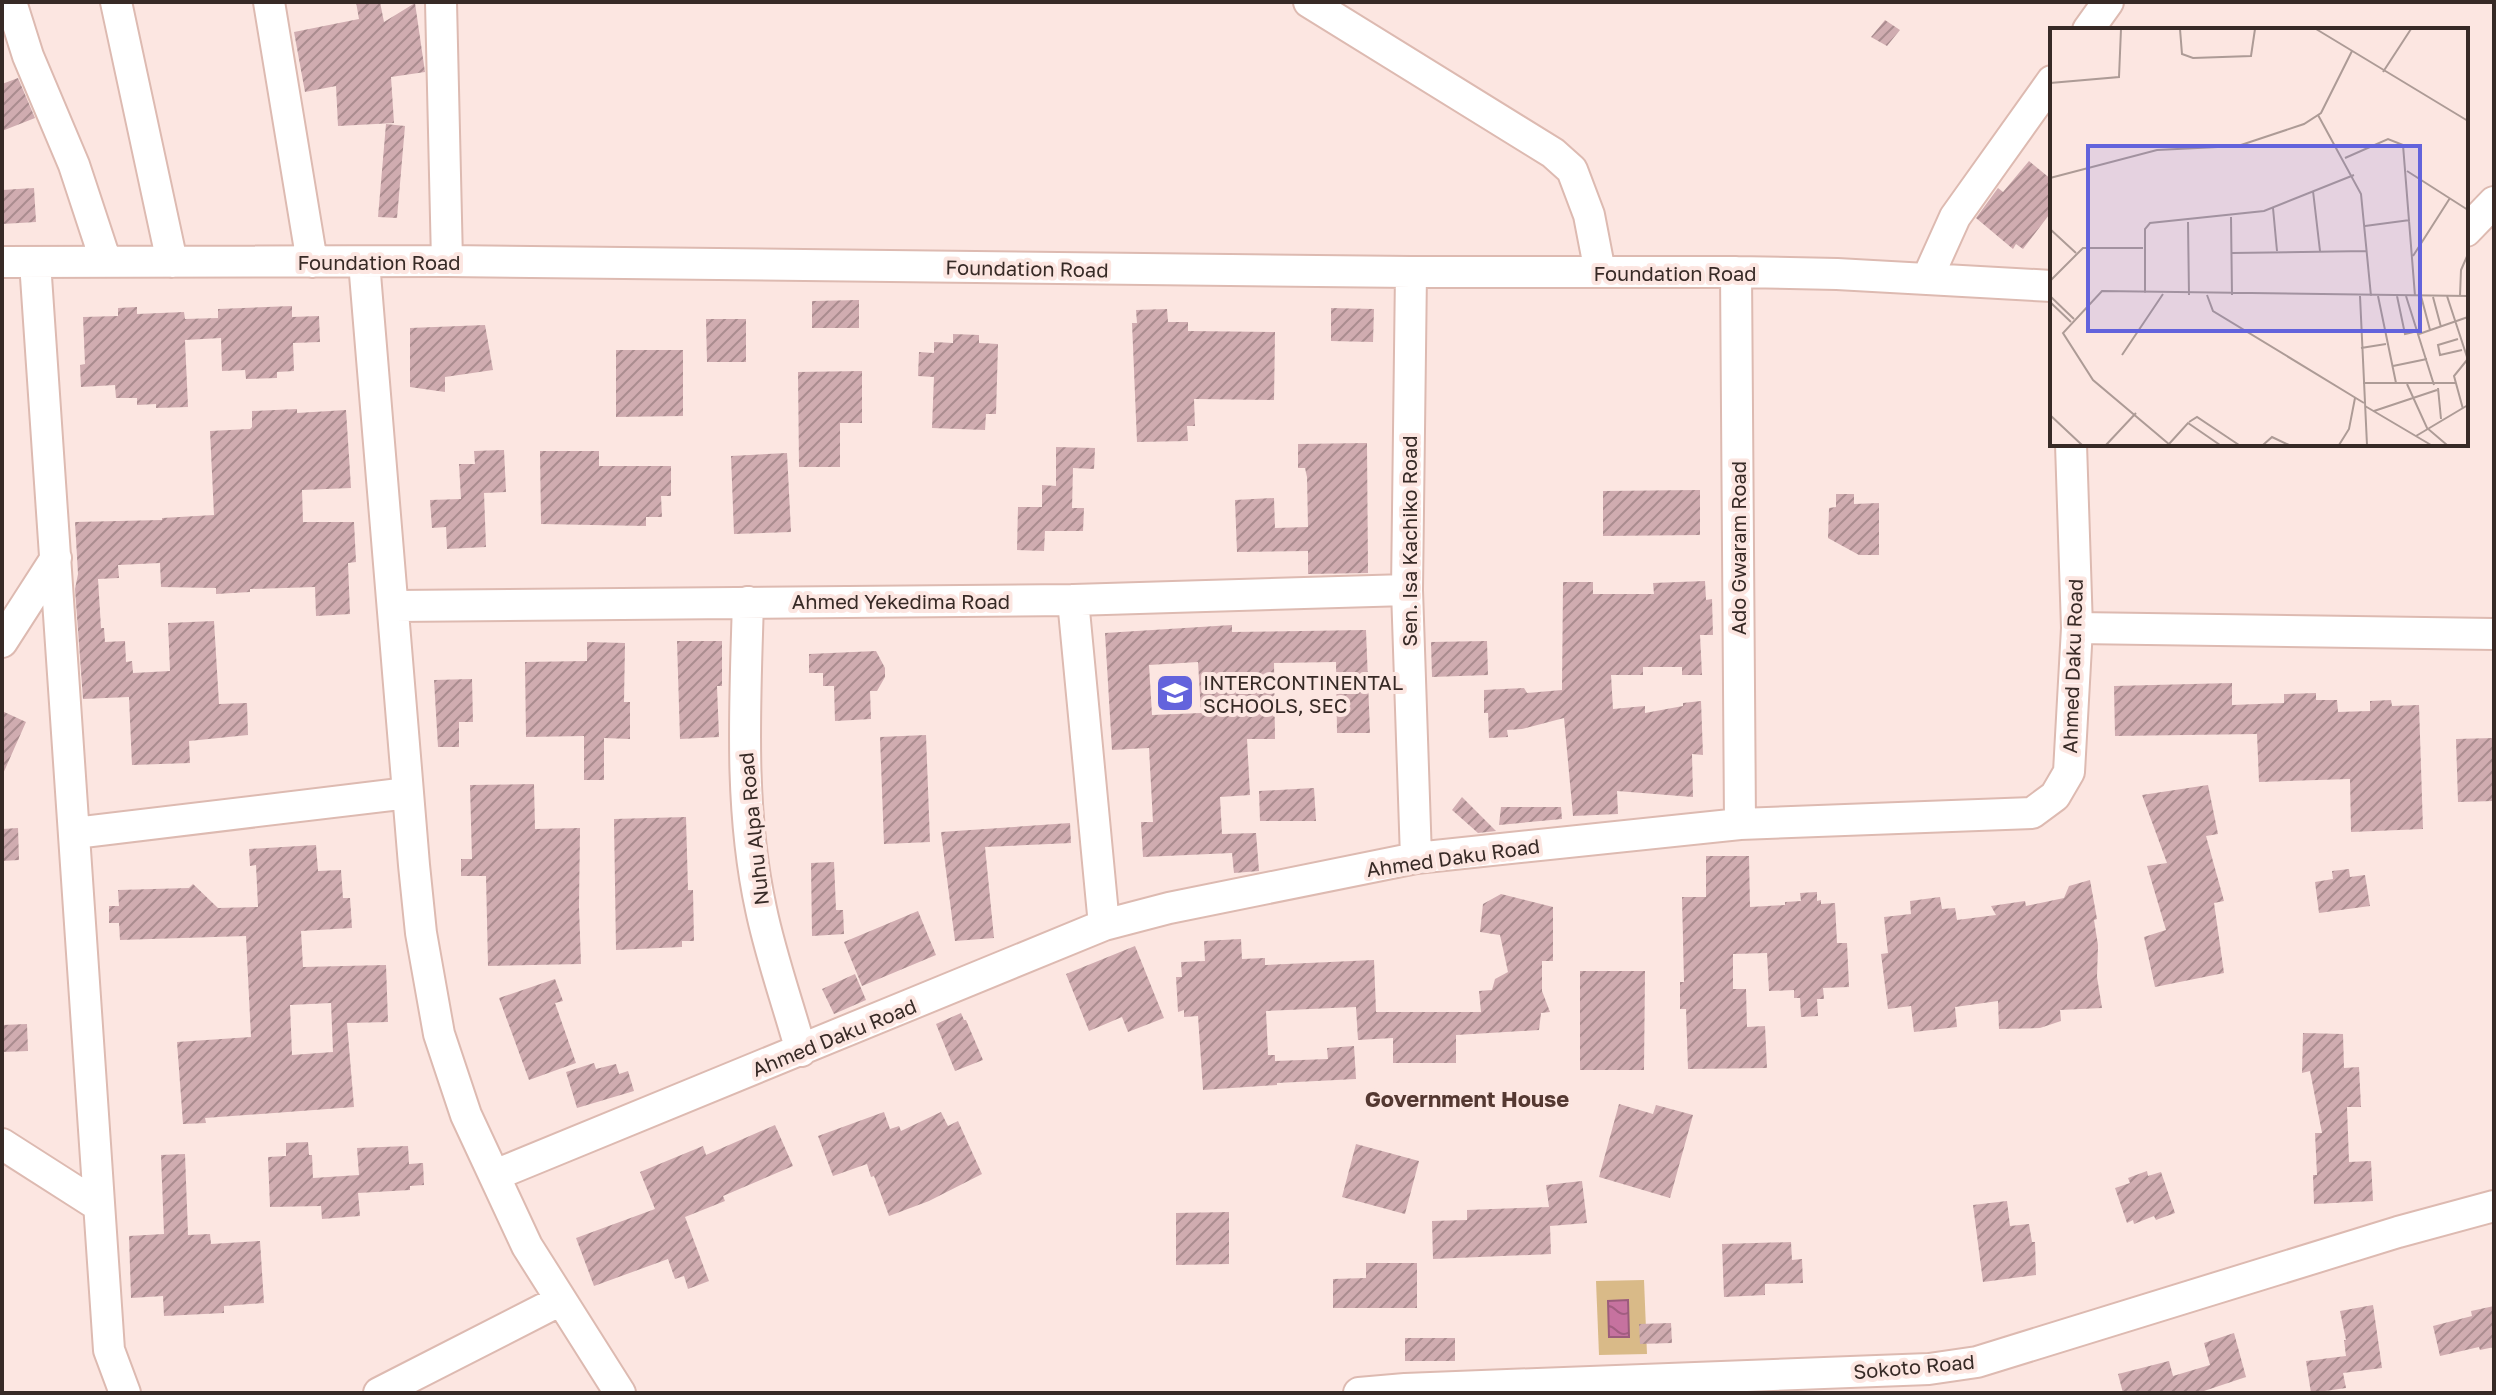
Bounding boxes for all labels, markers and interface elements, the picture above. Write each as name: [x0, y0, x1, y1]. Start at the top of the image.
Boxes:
inset map: [2050, 28, 2468, 446]
street label: Foundation Road: [297, 250, 461, 274]
street label: Foundation Road: [945, 255, 1109, 281]
street label: Foundation Road: [1593, 261, 1757, 285]
street label: Sen. Isa Kachiko Road: [1397, 435, 1421, 647]
street label: Ado Gwaram Road: [1726, 461, 1750, 635]
street label: Ahmed Daku Road: [2057, 578, 2087, 754]
street label: Ahmed Yekedima Road: [792, 589, 1010, 613]
place label: INTERCONTINENTAL SCHOOLS, SEC: [1203, 670, 1403, 717]
school or university icon: INTERCONTINENTAL SCHOOLS, SEC: [1154, 672, 1196, 714]
street label: Nuhu Alpa Road: [733, 751, 773, 907]
street label: Ahmed Daku Road: [1365, 833, 1541, 881]
street label: Ahmed Daku Road: [748, 993, 920, 1081]
district label: Government House: [1365, 1085, 1569, 1112]
street label: Sokoto Road: [1852, 1349, 1976, 1383]

